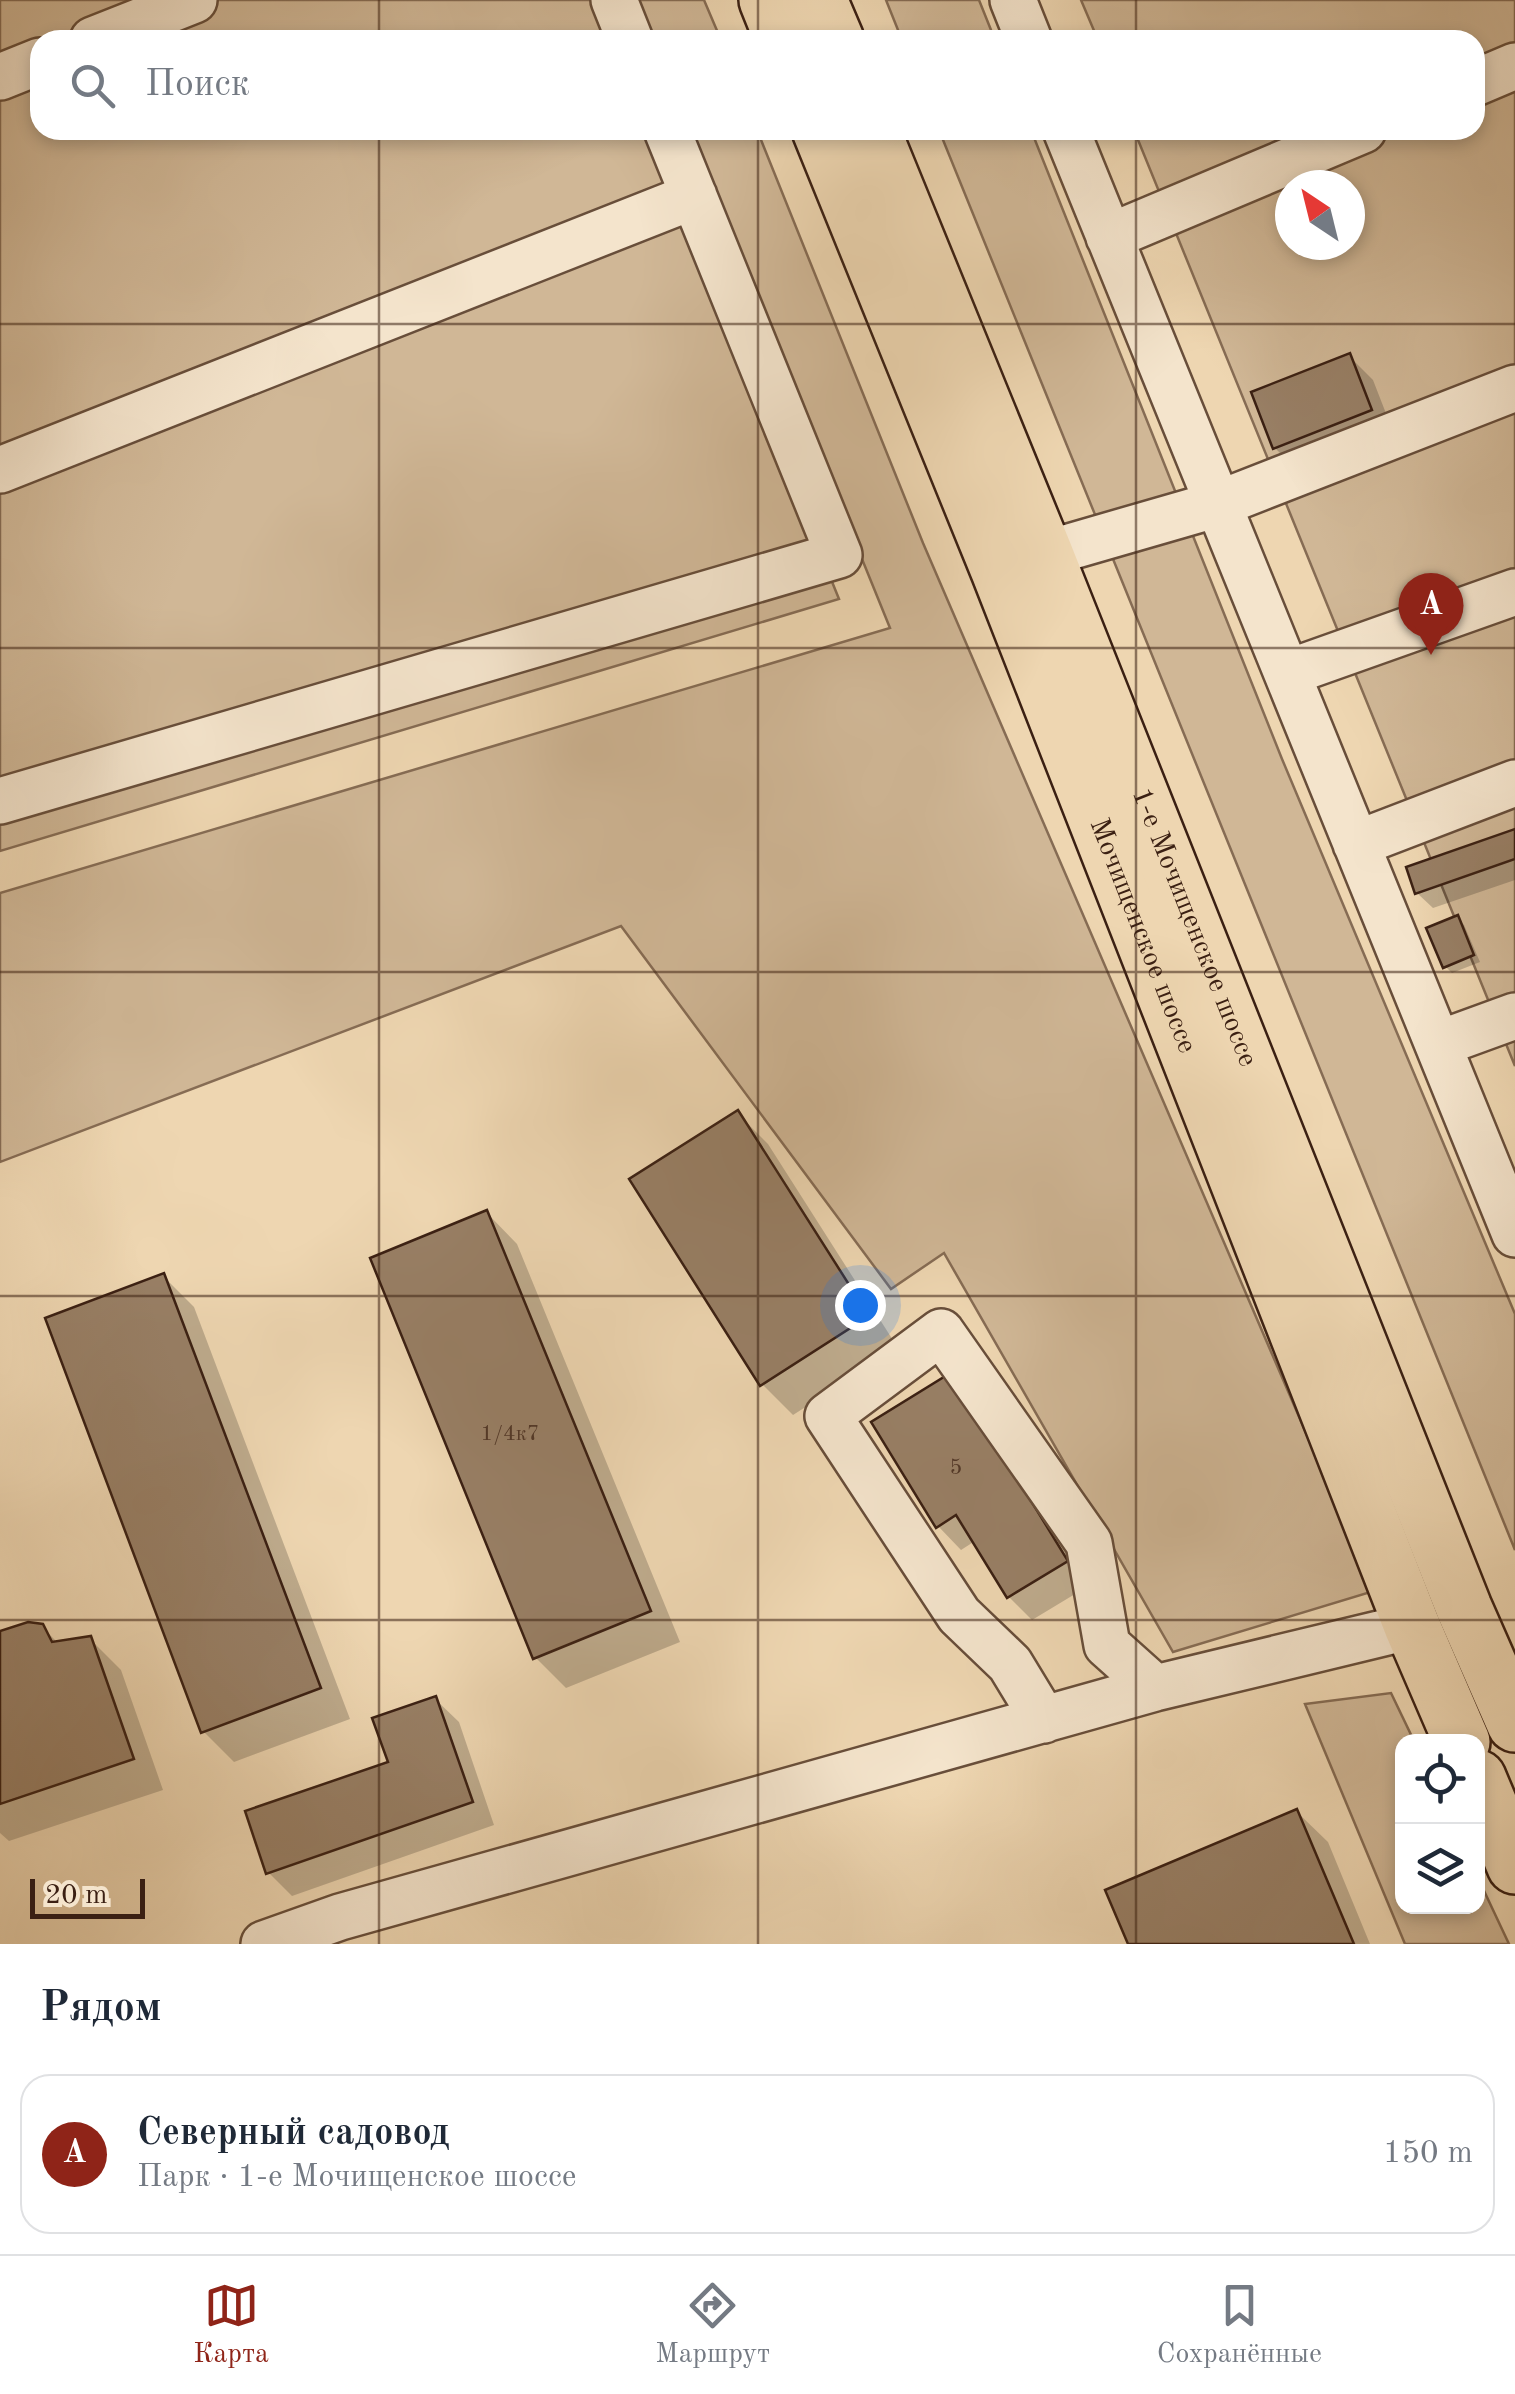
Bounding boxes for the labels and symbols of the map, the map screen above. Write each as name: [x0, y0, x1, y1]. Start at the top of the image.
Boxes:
north arrow: [1275, 170, 1365, 260]
pin: A: [1398, 572, 1464, 655]
street label: 1-е Мочищенское шоссе: [1122, 783, 1264, 1071]
street label: Мочищенское шоссе: [1082, 813, 1202, 1057]
your location: [835, 1280, 886, 1331]
house number: 1/4к7: [480, 1423, 540, 1445]
house number: 5: [950, 1457, 962, 1479]
scale bar: [30, 1874, 145, 1918]

